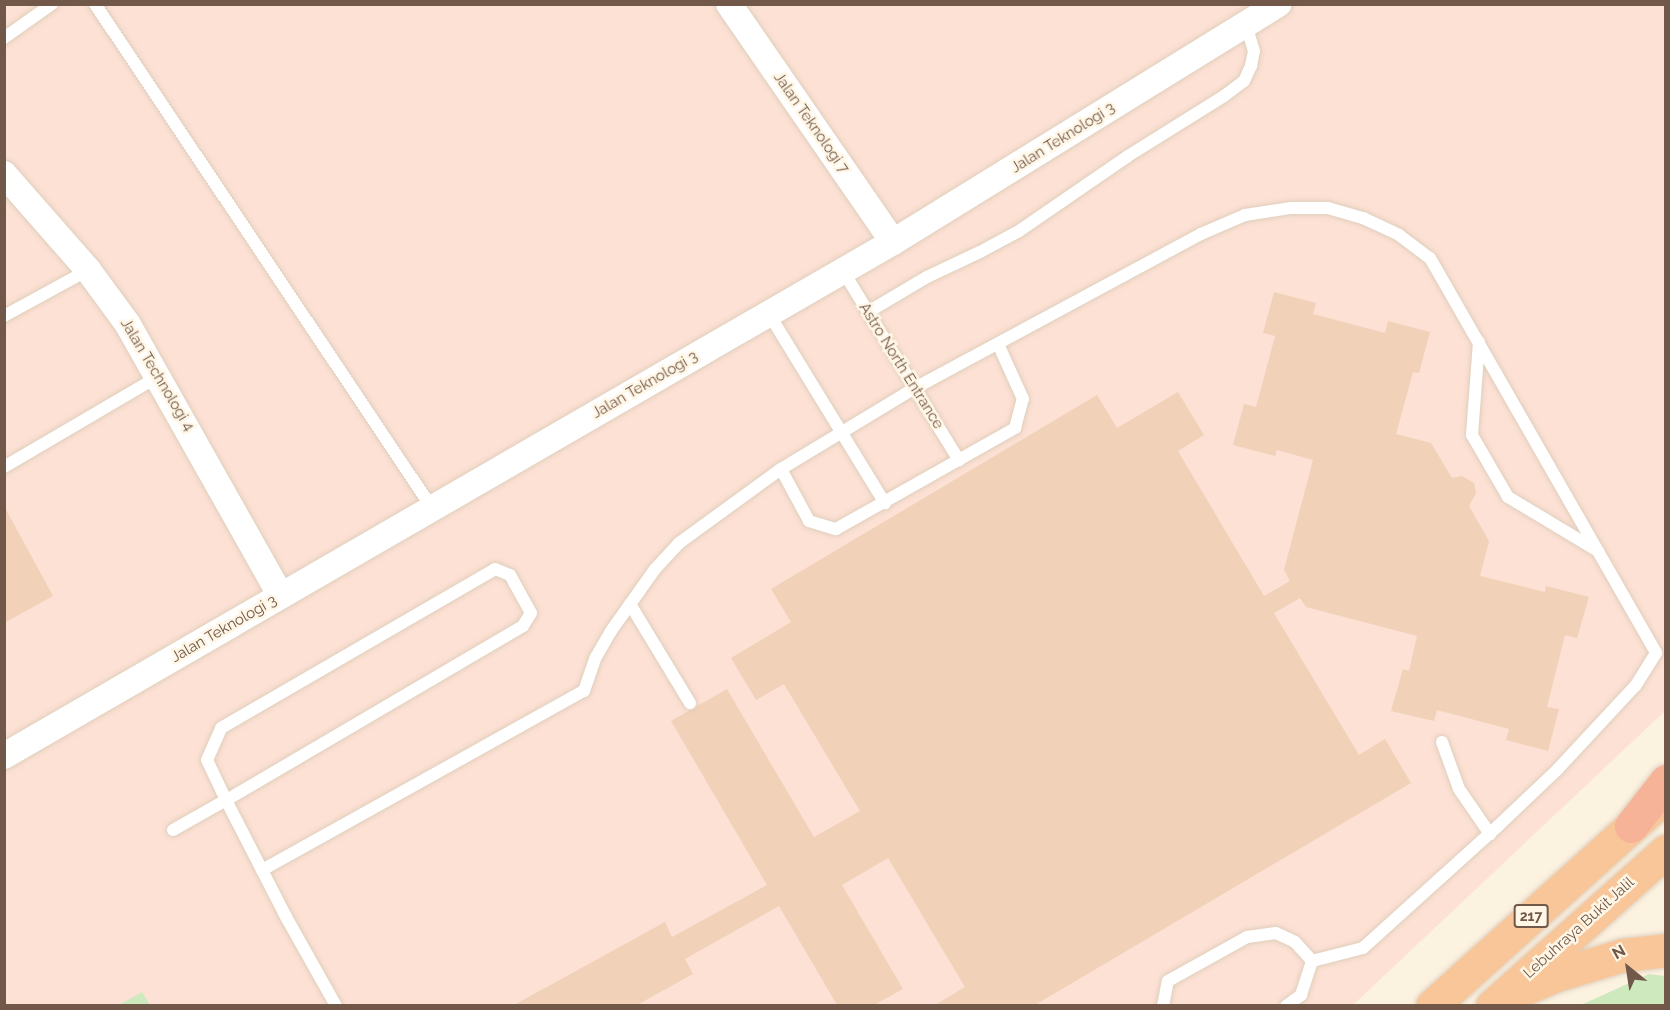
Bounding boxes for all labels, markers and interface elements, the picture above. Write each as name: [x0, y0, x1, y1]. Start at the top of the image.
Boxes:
street label: Jalan Teknologi 7: [769, 69, 853, 177]
street label: Jalan Teknologi 3: [1008, 99, 1118, 177]
street label: Astro North Entrance: [855, 300, 947, 432]
street label: Jalan Technologi 4: [116, 315, 198, 435]
street label: Jalan Teknologi 3: [589, 347, 701, 423]
street label: Jalan Teknologi 3: [168, 591, 280, 667]
street label: Lebuhraya Bukit Jalil: [1520, 873, 1638, 983]
road number: 217: [1513, 905, 1549, 927]
north arrow: [1598, 938, 1658, 998]
text: N: [1609, 941, 1629, 963]

